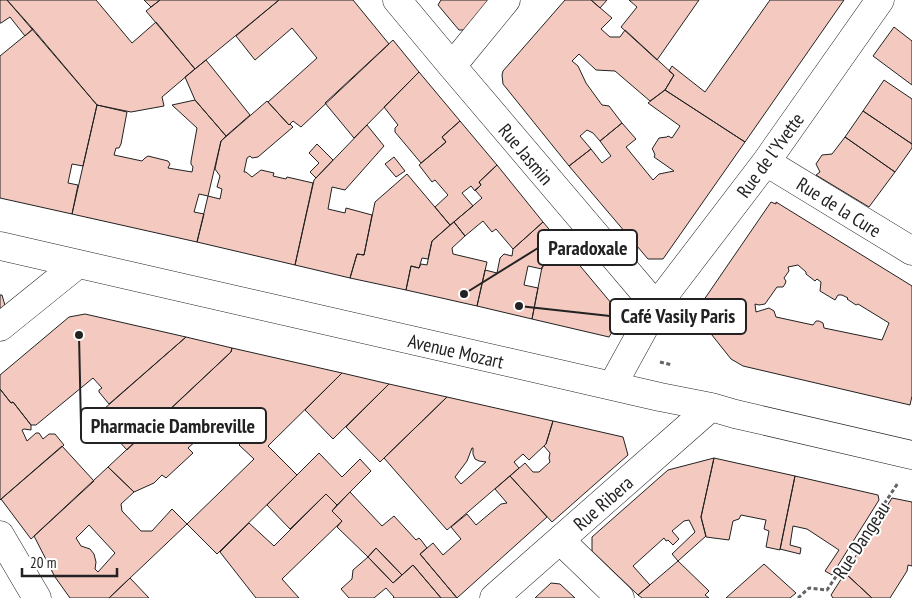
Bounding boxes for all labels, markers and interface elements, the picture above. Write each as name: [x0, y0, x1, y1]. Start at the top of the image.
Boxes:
street label: Rue de l'Yvette: [731, 108, 809, 202]
street label: Rue Jasmin: [493, 118, 559, 190]
street label: Rue de la Cure: [792, 172, 886, 242]
callout: Paradoxale: [538, 230, 637, 265]
text: Paradoxale: [548, 235, 628, 261]
callout: Café Vasily Paris: [610, 299, 746, 334]
text: Café Vasily Paris: [621, 303, 735, 329]
street label: Avenue Mozart: [406, 328, 507, 374]
callout: Pharmacie Dambreville: [81, 408, 266, 443]
text: Pharmacie Dambreville: [91, 413, 255, 439]
street label: Rue Ribera: [568, 471, 638, 535]
street label: Rue Dangeau: [827, 497, 895, 583]
scale bar: [22, 546, 118, 578]
text: 20 m: [30, 553, 56, 572]

